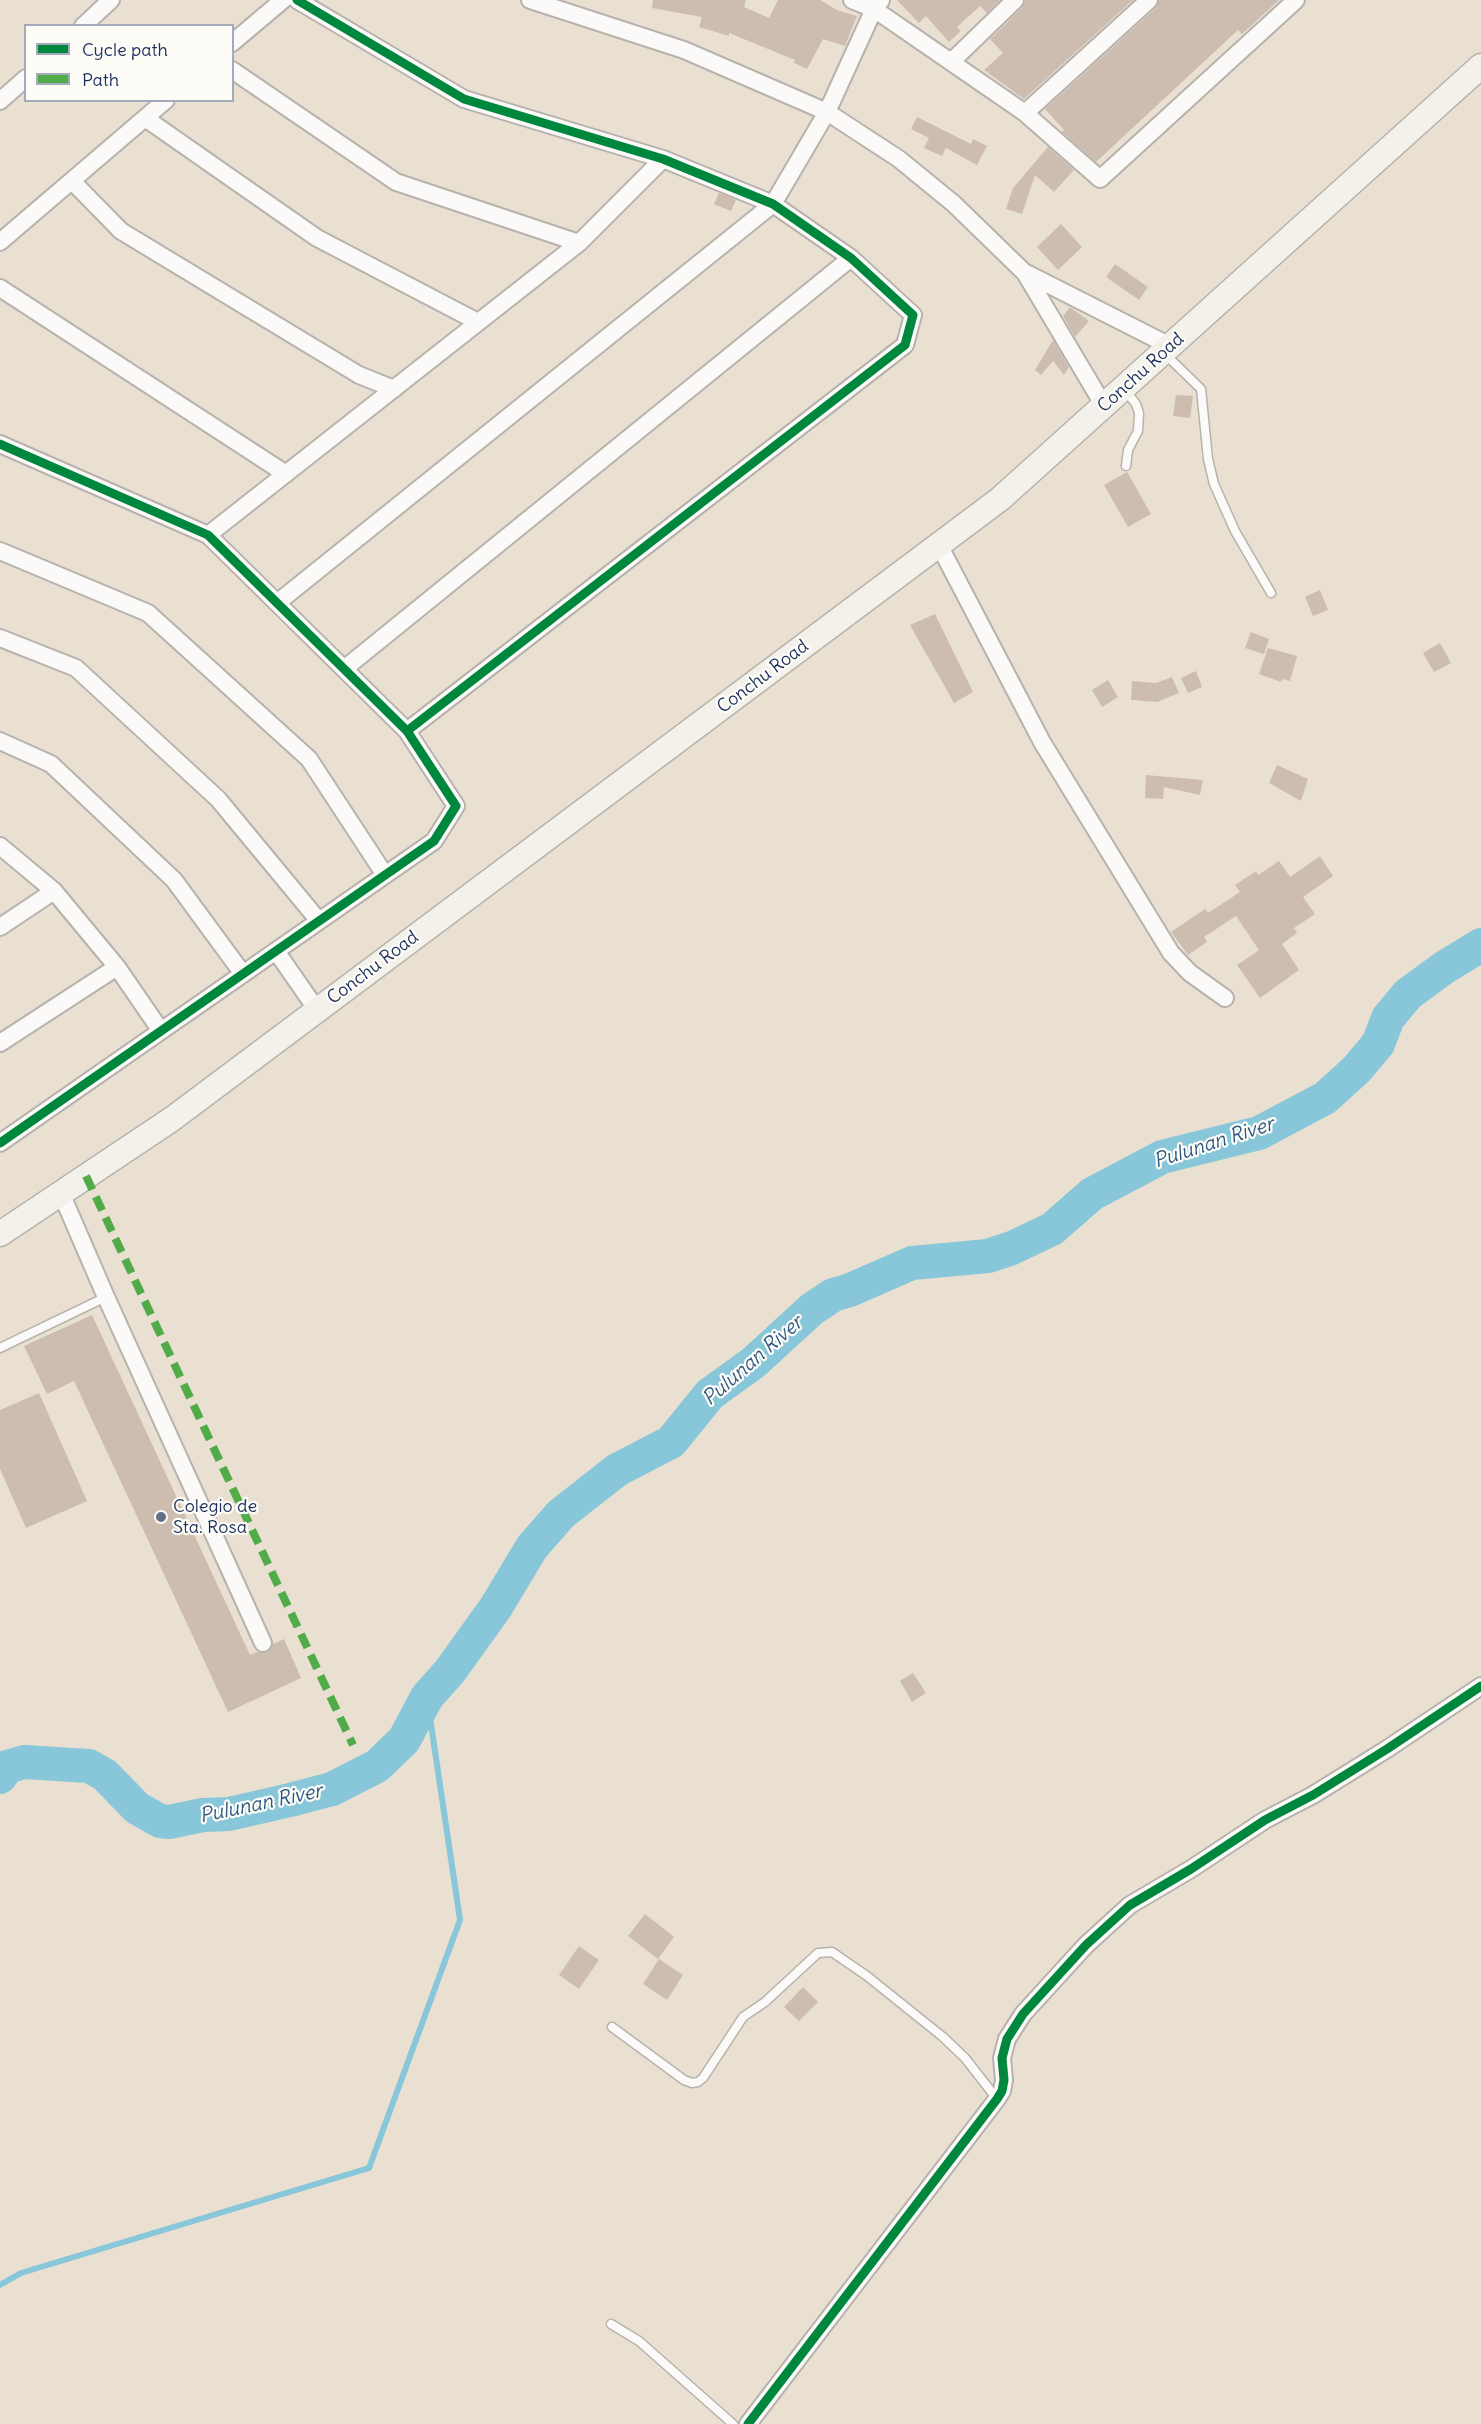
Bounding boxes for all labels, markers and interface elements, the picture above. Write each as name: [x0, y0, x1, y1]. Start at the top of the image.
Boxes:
legend: [24, 24, 234, 102]
text: Cycle path: [82, 38, 168, 61]
text: Path: [82, 68, 119, 91]
street label: Conchu Road: [1093, 329, 1189, 417]
street label: Conchu Road: [713, 636, 813, 718]
street label: Conchu Road: [323, 927, 423, 1009]
water label: Pulunan River: [1151, 1112, 1277, 1174]
water label: Pulunan River: [698, 1311, 808, 1411]
place label: Colegio de Sta. Rosa: [173, 1496, 257, 1538]
marker: Colegio de Sta. Rosa: [154, 1510, 168, 1524]
water label: Pulunan River: [197, 1779, 325, 1829]

